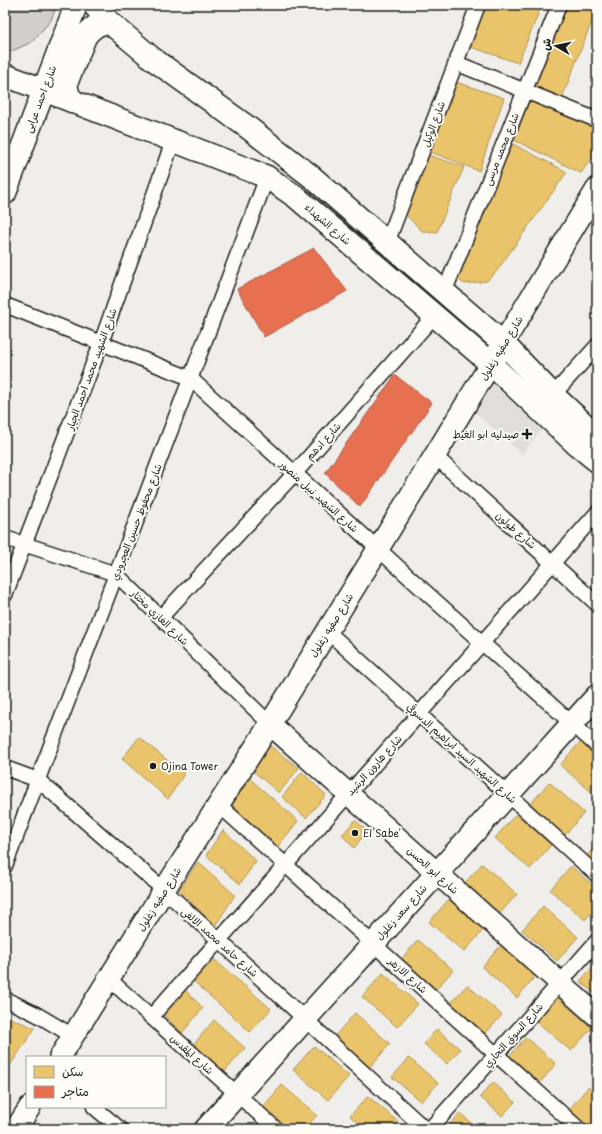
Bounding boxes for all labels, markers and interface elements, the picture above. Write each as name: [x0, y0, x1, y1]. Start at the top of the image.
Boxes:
north arrow: [536, 26, 576, 66]
text: ش: [536, 37, 555, 52]
street label: شارع احمد عرابى: [20, 63, 60, 135]
street label: شارع الوكيل: [417, 99, 449, 149]
street label: شارع محمد مرسى: [479, 110, 523, 188]
street label: شارع الشهداء: [301, 199, 355, 249]
street label: شارع الشهيد محمد احمد الجيار: [61, 306, 121, 433]
street label: شارع صفيه زغلول: [475, 312, 527, 383]
street label: شارع ادهم: [302, 418, 345, 464]
place label: صيدليه ابو الغيط: [453, 426, 519, 441]
marker: صيدليه ابو الغيط: [522, 429, 532, 439]
street label: شارع الشهيد نبيل منصور: [275, 456, 362, 536]
street label: شارع محفوظ حسين العجرودي: [106, 461, 167, 583]
street label: شارع طولون: [492, 507, 540, 553]
street label: شارع الغازي مختار: [126, 585, 193, 650]
street label: شارع صفيه زغلول: [305, 590, 357, 660]
street label: شارع الشهيد السيد ابراهيم الدسوقي: [403, 699, 521, 807]
street label: شارع هارون الرشيد: [342, 731, 406, 799]
place label: Ojina Tower: [161, 758, 218, 773]
marker: Ojina Tower: [148, 761, 158, 771]
place label: El Sabe': [363, 825, 401, 840]
marker: El Sabe': [350, 828, 360, 838]
street label: شارع ابو الحسن: [404, 842, 463, 898]
street label: شارع صفيه زغلول: [133, 864, 185, 934]
street label: شارع سعد زغلول: [372, 880, 431, 943]
street label: شارع حامد محمد الالفى: [178, 903, 262, 981]
street label: شارع الازهر: [384, 952, 431, 997]
street label: شارع السوق التجاري: [479, 999, 547, 1072]
street label: شارع المقدس: [167, 1030, 217, 1078]
legend: [26, 1056, 166, 1108]
text: سكن: [62, 1062, 84, 1080]
text: متاجر: [61, 1082, 89, 1100]

